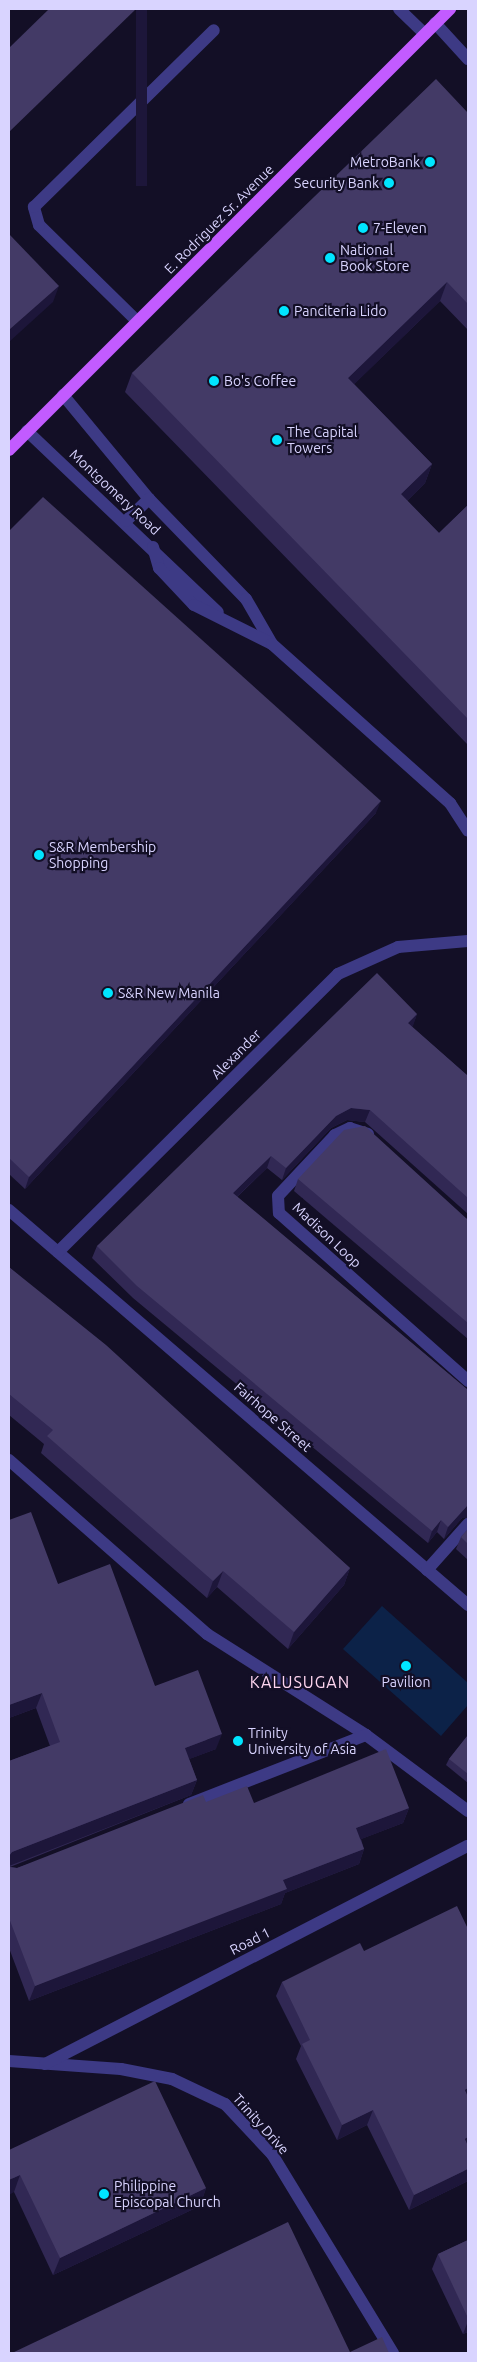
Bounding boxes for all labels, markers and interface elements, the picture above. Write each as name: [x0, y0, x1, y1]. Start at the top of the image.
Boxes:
place label: MetroBank: [350, 154, 420, 170]
marker: MetroBank: [424, 156, 436, 168]
street label: E. Rodriguez Sr. Avenue: [161, 161, 277, 277]
place label: Security Bank: [294, 175, 379, 191]
marker: Security Bank: [383, 177, 395, 189]
place label: 7-Eleven: [373, 220, 427, 236]
marker: 7-Eleven: [357, 222, 369, 234]
place label: National Book Store: [340, 242, 410, 274]
marker: National Book Store: [324, 252, 336, 264]
place label: Panciteria Lido: [294, 303, 387, 319]
marker: Panciteria Lido: [278, 305, 290, 317]
place label: Bo's Coffee: [224, 373, 296, 389]
marker: Bo's Coffee: [208, 375, 220, 387]
place label: The Capital Towers: [287, 424, 357, 457]
marker: The Capital Towers: [271, 434, 283, 446]
street label: Montgomery Road: [66, 446, 164, 538]
place label: S&R Membership Shopping: [49, 839, 156, 872]
marker: S&R Membership Shopping: [33, 849, 45, 861]
place label: S&R New Manila: [118, 985, 220, 1001]
marker: S&R New Manila: [102, 987, 114, 999]
street label: Alexander: [207, 1025, 265, 1083]
street label: Madison Loop: [289, 1199, 365, 1271]
street label: Fairhope Street: [231, 1379, 315, 1455]
marker: Pavilion: [400, 1660, 412, 1672]
district label: KALUSUGAN: [249, 1672, 351, 1692]
place label: Pavilion: [382, 1674, 430, 1690]
place label: Trinity University of Asia: [248, 1725, 356, 1758]
marker: Trinity University of Asia: [232, 1735, 244, 1747]
street label: Road 1: [227, 1924, 273, 1958]
street label: Trinity Drive: [229, 2090, 293, 2158]
place label: Philippine Episcopal Church: [114, 2178, 221, 2210]
marker: Philippine Episcopal Church: [98, 2188, 110, 2200]

